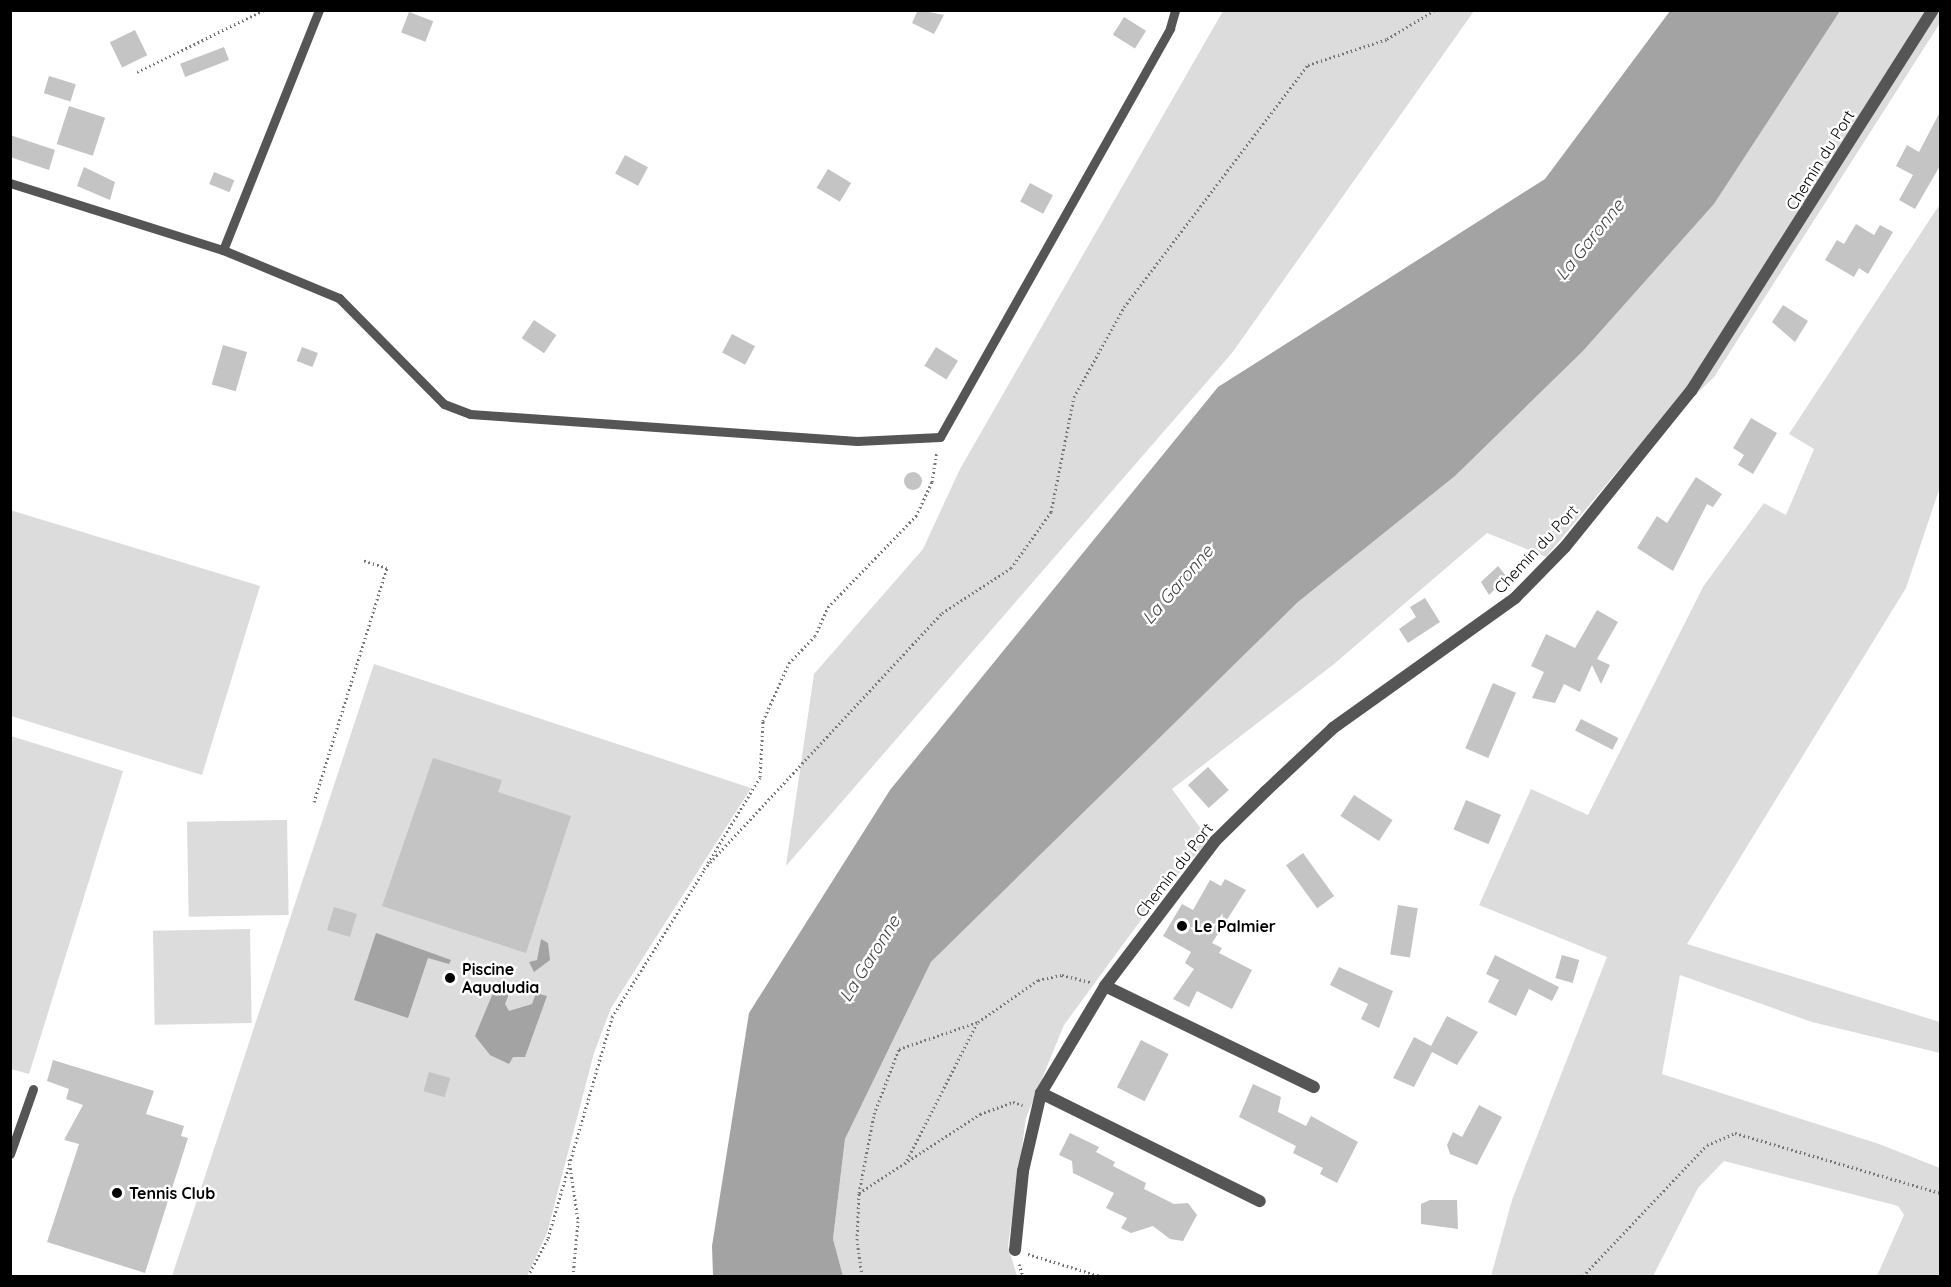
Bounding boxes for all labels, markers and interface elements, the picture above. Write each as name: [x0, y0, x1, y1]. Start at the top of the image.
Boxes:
street label: Chemin du Port: [1782, 106, 1858, 214]
water label: La Garonne: [1551, 195, 1629, 285]
street label: Chemin du Port: [1490, 501, 1582, 597]
water label: La Garonne: [1138, 541, 1218, 629]
street label: Chemin du Port: [1131, 819, 1217, 921]
water label: La Garonne: [835, 912, 905, 1006]
place label: Le Palmier: [1194, 916, 1276, 936]
marker: Le Palmier: [1175, 919, 1189, 933]
place label: Piscine Aqualudia: [462, 959, 539, 997]
marker: Piscine Aqualudia: [443, 971, 457, 985]
place label: Tennis Club: [129, 1183, 215, 1203]
marker: Tennis Club: [110, 1186, 124, 1200]

